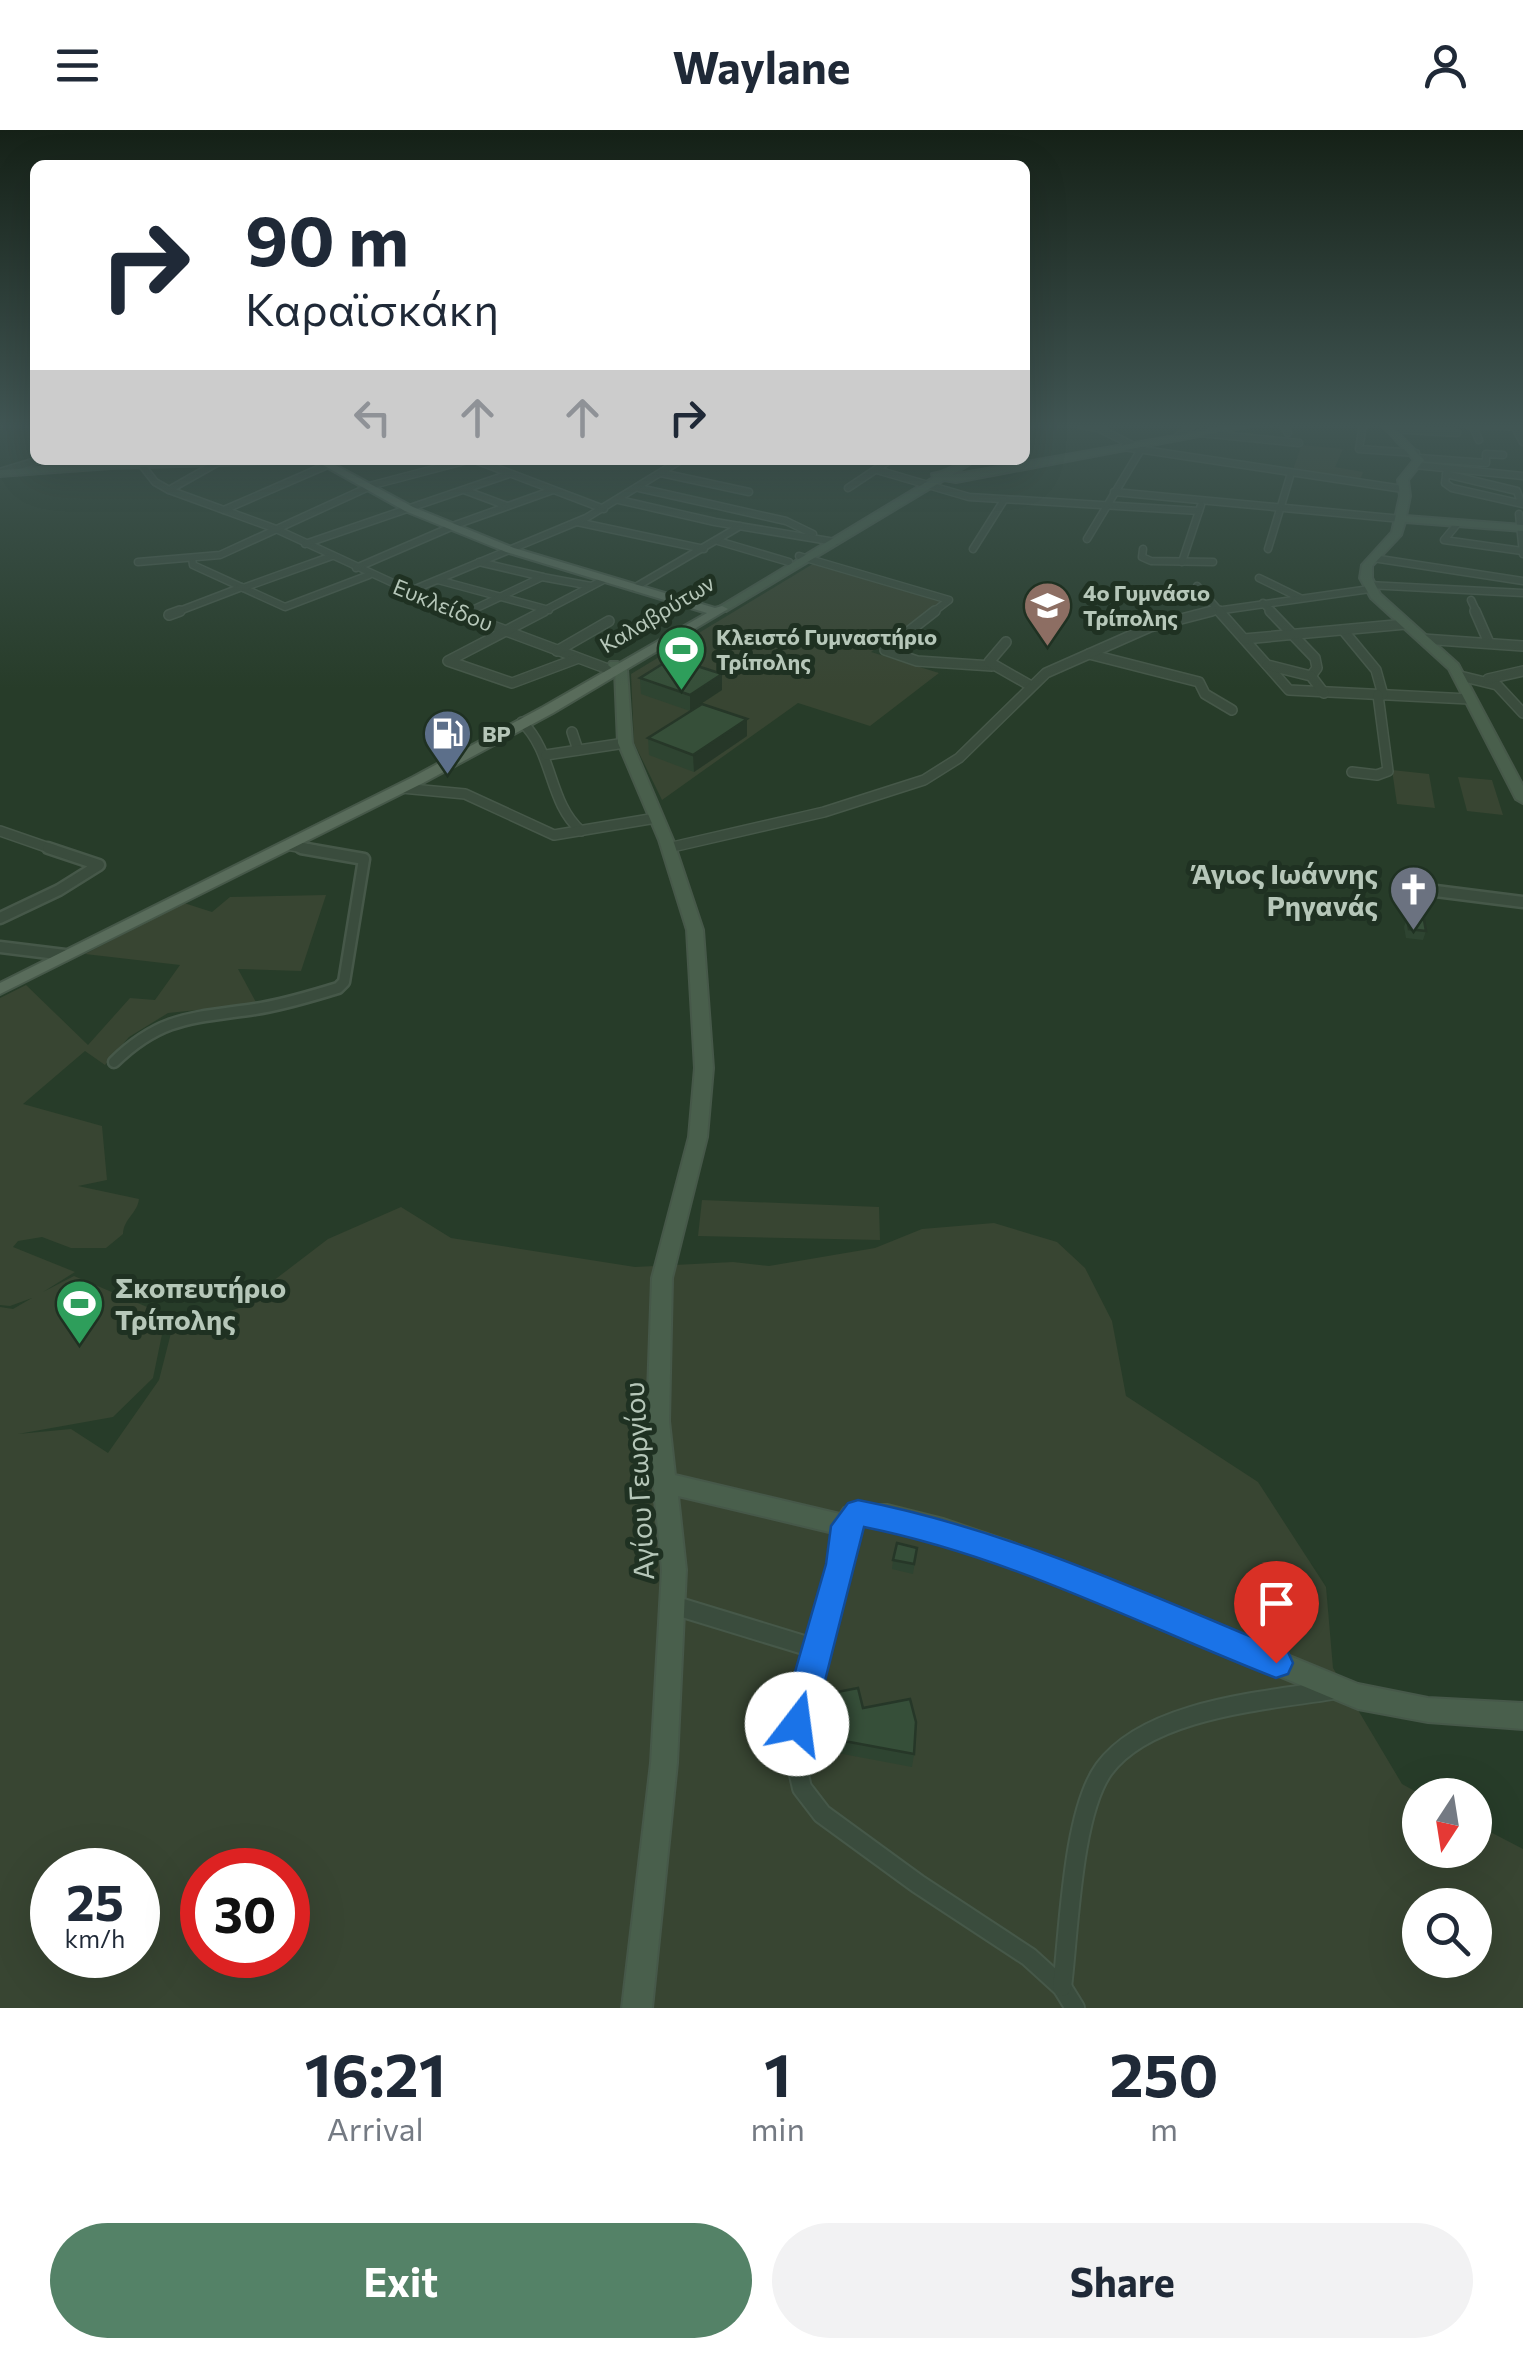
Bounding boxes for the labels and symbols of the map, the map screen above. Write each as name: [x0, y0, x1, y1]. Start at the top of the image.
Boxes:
street label: Καλαβρύτων: [595, 569, 719, 658]
street label: Ευκλείδου: [389, 572, 497, 637]
place label: 4ο Γυμνάσιο Τρίπολης: [1083, 579, 1210, 631]
school or university icon: 4ο Γυμνάσιο Τρίπολης: [1022, 580, 1074, 648]
place label: Κλειστό Γυμναστήριο Τρίπολης: [716, 623, 937, 675]
sports icon: Κλειστό Γυμναστήριο Τρίπολης: [655, 624, 707, 692]
fuel station icon: BP: [421, 708, 473, 776]
place label: BP: [482, 720, 511, 747]
place label: Άγιος Ιωάννης Ρηγανάς: [1190, 856, 1378, 922]
church icon: Άγιος Ιωάννης Ρηγανάς: [1387, 864, 1439, 932]
place label: Σκοπευτήριο Τρίπολης: [115, 1270, 286, 1336]
sports icon: Σκοπευτήριο Τρίπολης: [54, 1278, 106, 1346]
street label: Αγίου Γεωργίου: [616, 1381, 660, 1581]
pin: [1234, 1561, 1319, 1664]
position arrow: [745, 1672, 849, 1776]
north arrow: [1402, 1778, 1492, 1868]
speed limit sign: 30: [180, 1848, 310, 1978]

